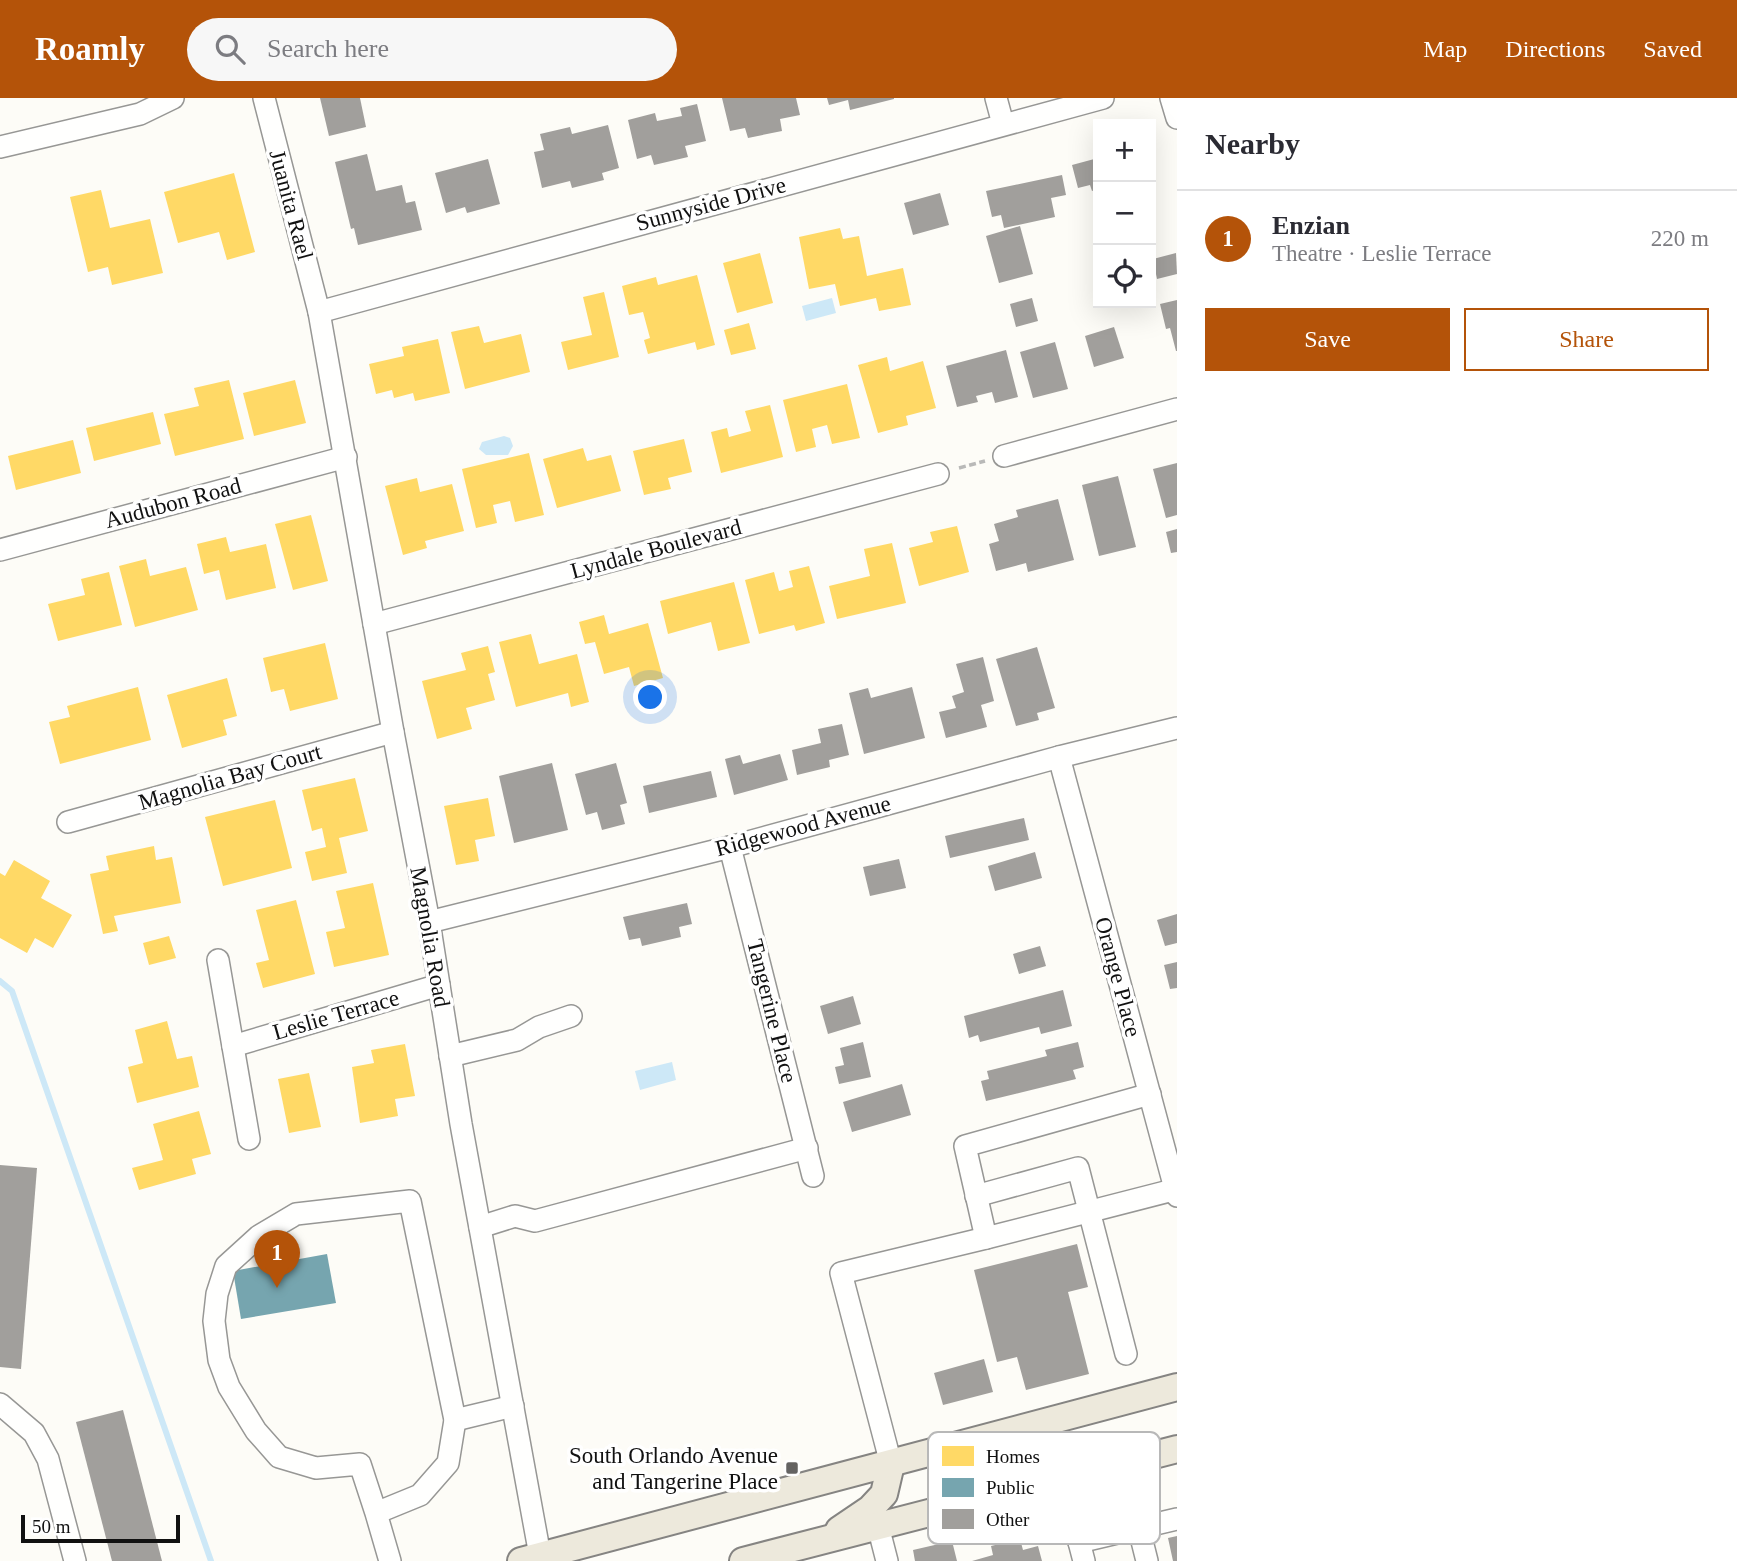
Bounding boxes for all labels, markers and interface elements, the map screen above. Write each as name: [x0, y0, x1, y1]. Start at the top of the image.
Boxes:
search box: [187, 18, 677, 81]
icon: search: [211, 30, 249, 68]
text: Roamly: [35, 31, 145, 67]
text: Search here: [267, 34, 389, 63]
text: Map: [1423, 36, 1467, 62]
text: Directions: [1505, 36, 1605, 62]
text: Saved: [1643, 36, 1702, 62]
map controls: [1093, 119, 1156, 308]
button: +: [1093, 119, 1156, 182]
text: Nearby: [1205, 127, 1300, 160]
street label: Juanita Rael: [264, 147, 318, 263]
street label: Sunnyside Drive: [633, 172, 789, 236]
button: −: [1093, 182, 1156, 245]
text: Enzian: [1272, 211, 1350, 240]
text: 1: [1222, 226, 1234, 251]
text: 220 m: [1651, 226, 1709, 251]
text: Theatre · Leslie Terrace: [1272, 241, 1492, 266]
button: locate: [1093, 245, 1156, 308]
button: Save: [1205, 308, 1450, 371]
button: Share: [1464, 308, 1709, 371]
street label: Audubon Road: [102, 473, 244, 533]
street label: Lyndale Boulevard: [568, 514, 745, 584]
your location: [633, 680, 667, 714]
street label: Magnolia Bay Court: [136, 739, 325, 815]
street label: Ridgewood Avenue: [713, 791, 893, 861]
street label: Magnolia Road: [405, 865, 455, 1010]
street label: Orange Place: [1090, 914, 1146, 1040]
street label: Tangerine Place: [742, 937, 802, 1085]
street label: Leslie Terrace: [270, 985, 402, 1045]
pin: 1: [254, 1230, 300, 1288]
legend: [928, 1432, 1160, 1544]
place label: South Orlando Avenue and Tangerine Place: [569, 1443, 778, 1494]
text: Homes: [986, 1446, 1040, 1467]
marker: South Orlando Avenue and Tangerine Place: [784, 1460, 800, 1476]
text: Public: [986, 1477, 1035, 1498]
text: Other: [986, 1509, 1030, 1530]
scale bar: [21, 1512, 180, 1544]
text: 50 m: [32, 1516, 71, 1537]

